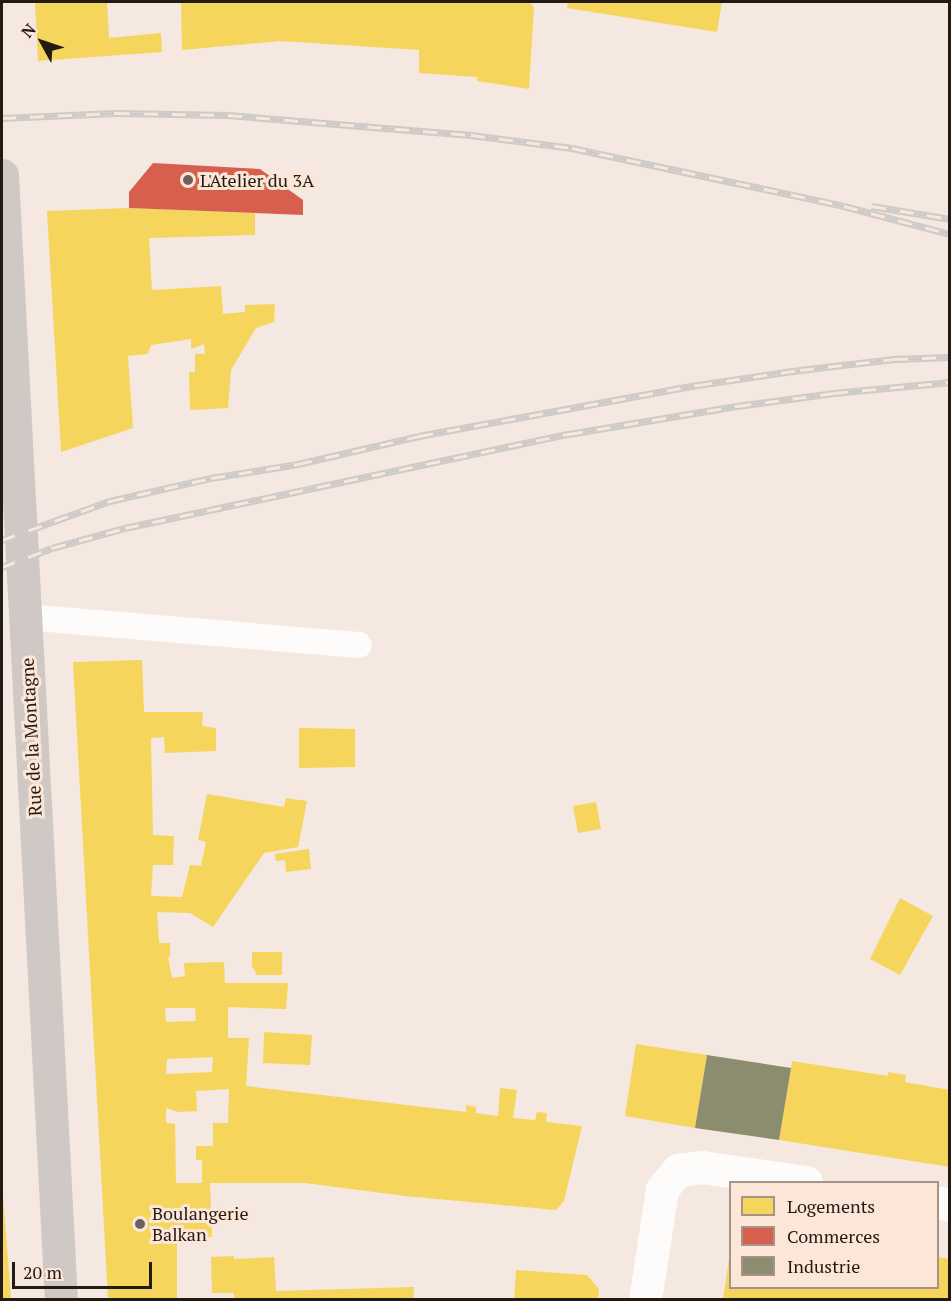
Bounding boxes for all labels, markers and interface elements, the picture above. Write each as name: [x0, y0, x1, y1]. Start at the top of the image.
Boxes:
north arrow: [12, 12, 72, 72]
text: N: [16, 19, 41, 42]
place label: L'Atelier du 3A: [200, 169, 314, 191]
marker: L'Atelier du 3A: [181, 173, 195, 187]
street label: Rue de la Montagne: [16, 657, 46, 817]
legend: [729, 1181, 939, 1289]
text: Logements: [787, 1194, 875, 1218]
place label: Boulangerie Balkan: [152, 1203, 248, 1246]
marker: Boulangerie Balkan: [133, 1217, 147, 1231]
text: Commerces: [787, 1224, 880, 1248]
scale bar: [15, 1250, 154, 1288]
text: Industrie: [787, 1254, 860, 1278]
text: 20 m: [23, 1260, 62, 1284]

